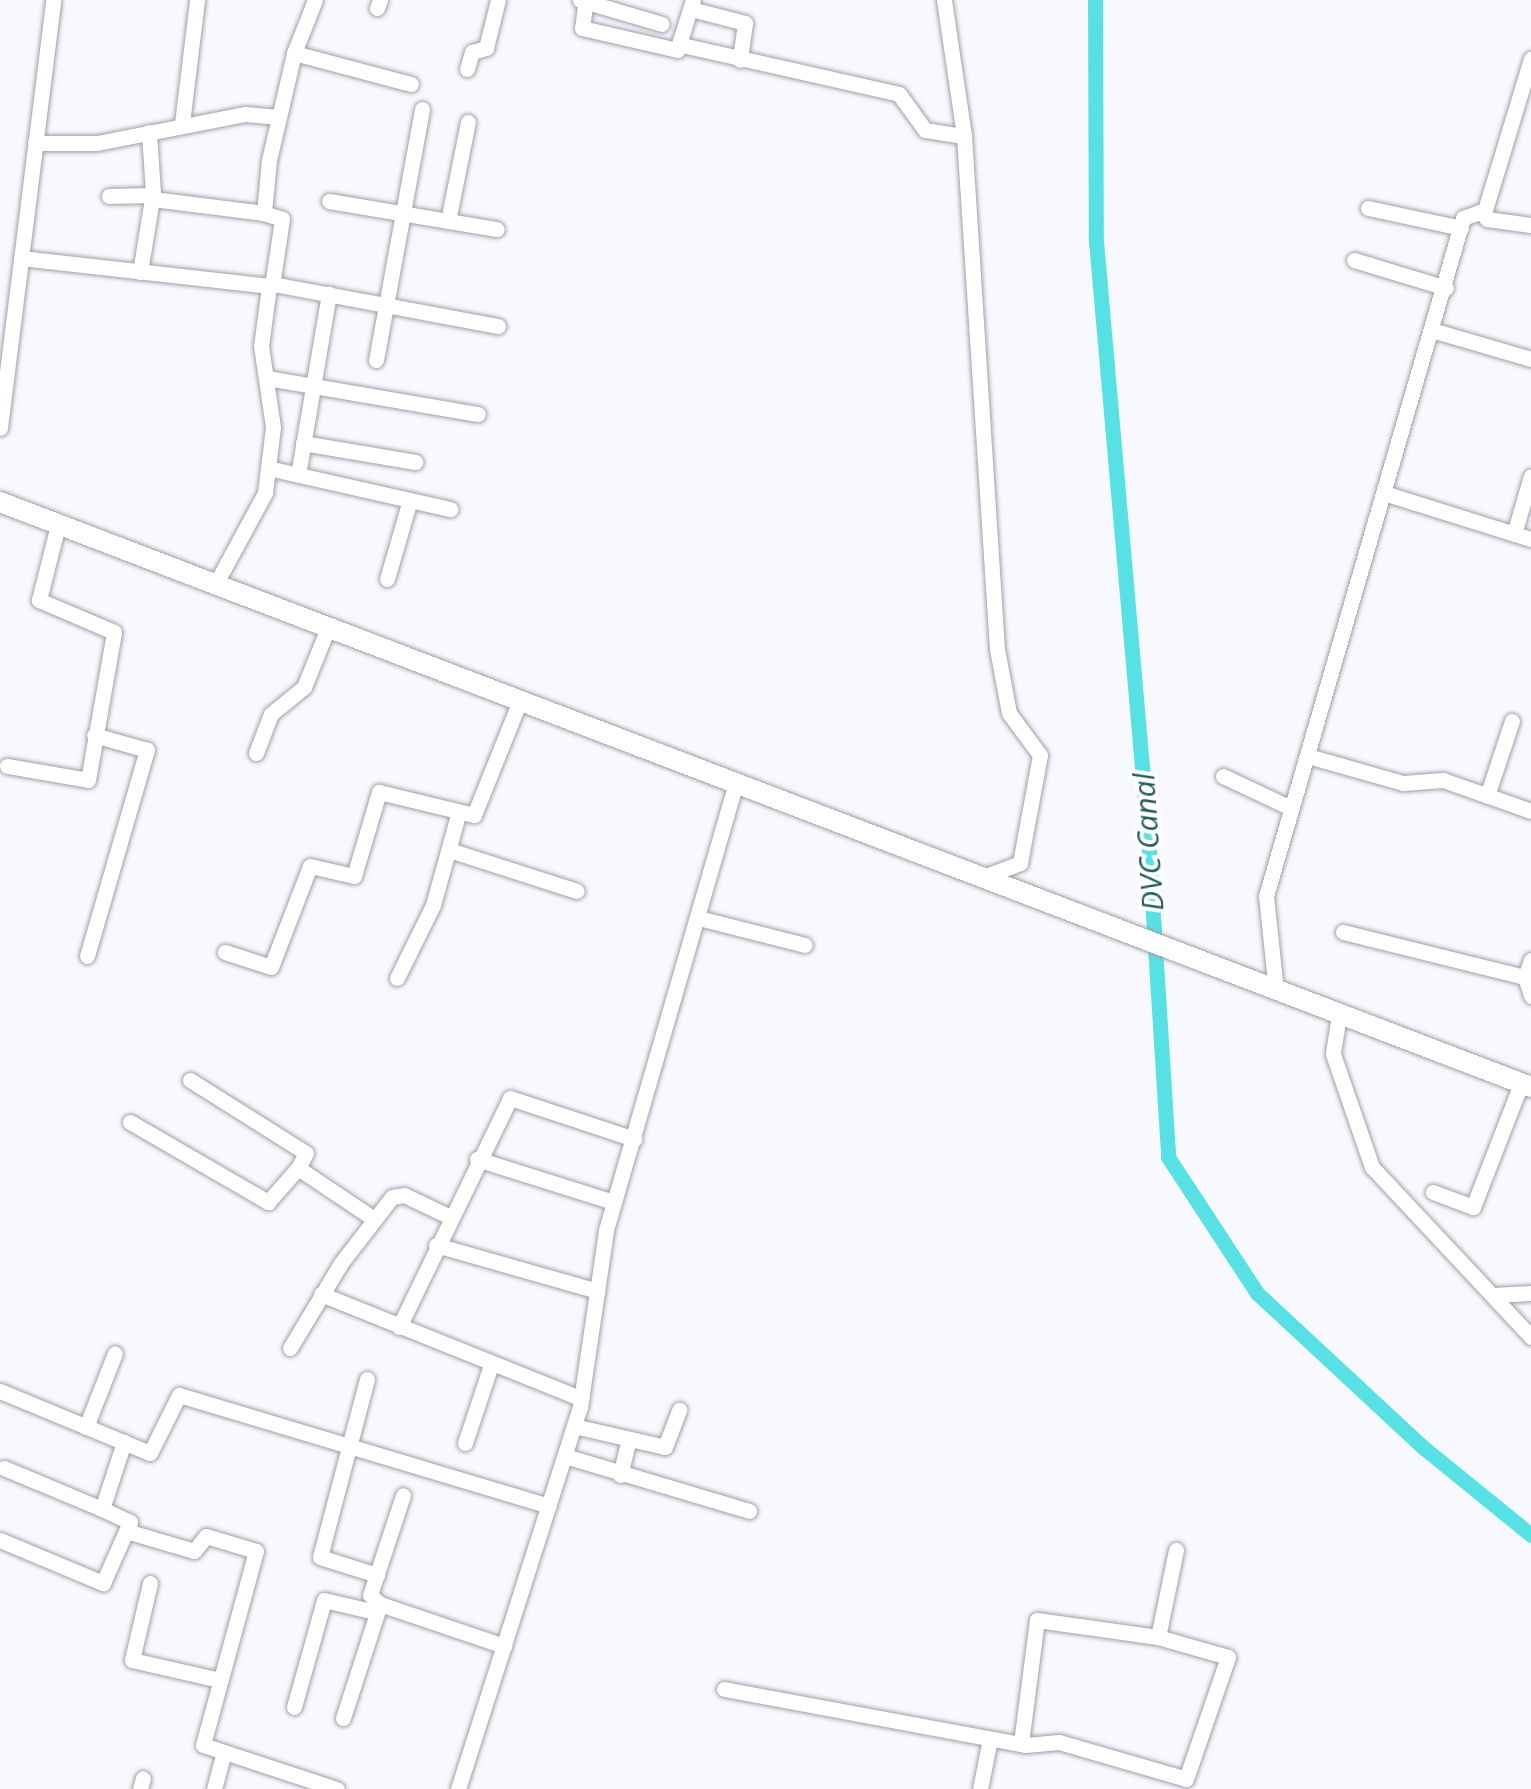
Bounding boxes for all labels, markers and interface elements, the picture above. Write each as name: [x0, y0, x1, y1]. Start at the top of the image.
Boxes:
water label: DVC Canal: [1125, 772, 1171, 912]

